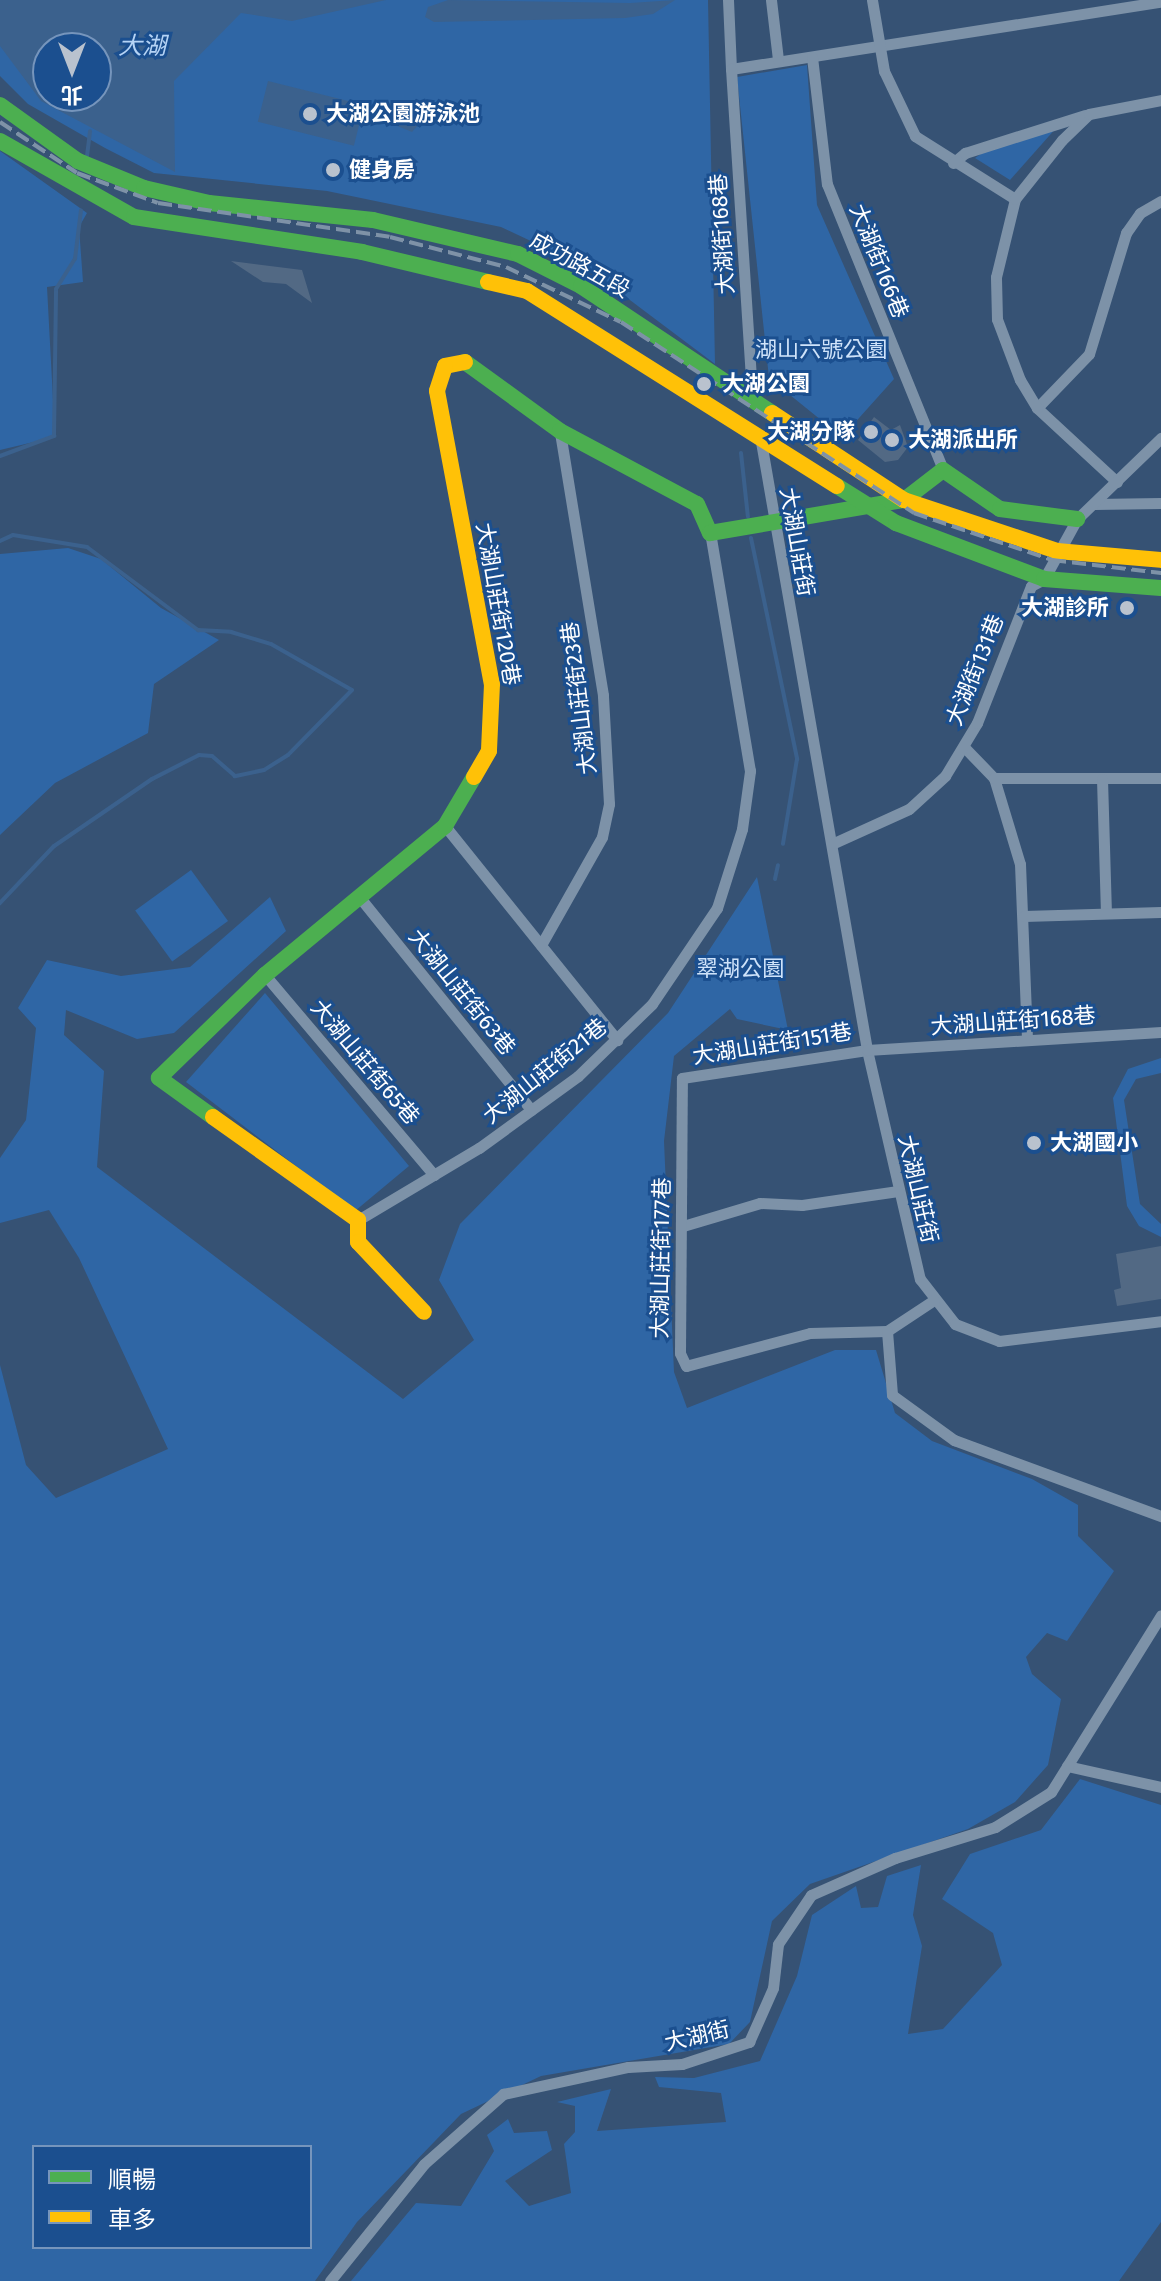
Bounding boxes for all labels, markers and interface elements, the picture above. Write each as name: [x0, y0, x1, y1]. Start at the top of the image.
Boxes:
north arrow: [32, 32, 112, 112]
water label: 大湖: [118, 33, 166, 61]
text: 北: [61, 81, 83, 108]
place label: 大湖公園游泳池: [326, 101, 480, 127]
marker: 大湖公園游泳池: [301, 105, 319, 123]
place label: 健身房: [349, 157, 415, 183]
marker: 健身房: [324, 161, 342, 179]
street label: 大湖街168巷: [705, 173, 739, 295]
street label: 大湖街166巷: [844, 200, 914, 322]
street label: 成功路五段: [525, 227, 635, 303]
park label: 湖山六號公園: [755, 337, 887, 363]
place label: 大湖公園: [722, 371, 810, 397]
marker: 大湖公園: [693, 373, 715, 395]
place label: 大湖分隊: [767, 419, 855, 445]
marker: 大湖分隊: [862, 423, 880, 441]
place label: 大湖派出所: [908, 427, 1018, 453]
marker: 大湖派出所: [883, 431, 901, 449]
street label: 大湖山莊街: [774, 486, 820, 598]
street label: 大湖山莊街120巷: [471, 521, 525, 687]
place label: 大湖診所: [1021, 595, 1109, 621]
marker: 大湖診所: [1116, 597, 1138, 619]
street label: 大湖街131巷: [941, 611, 1009, 729]
street label: 大湖山莊街23巷: [557, 620, 601, 776]
street label: 大湖山莊街63巷: [403, 924, 521, 1060]
park label: 翠湖公園: [696, 956, 784, 982]
street label: 大湖山莊街65巷: [305, 994, 425, 1130]
street label: 大湖山莊街168巷: [930, 1002, 1096, 1040]
street label: 大湖山莊街21巷: [478, 1013, 612, 1129]
street label: 大湖山莊街151巷: [690, 1018, 854, 1070]
place label: 大湖國小: [1050, 1130, 1138, 1156]
street label: 大湖山莊街: [893, 1132, 943, 1246]
marker: 大湖國小: [1025, 1134, 1043, 1152]
street label: 大湖山莊街177巷: [646, 1177, 676, 1339]
street label: 大湖街: [662, 2016, 732, 2056]
legend: [32, 2145, 312, 2249]
text: 順暢: [108, 2166, 156, 2194]
text: 車多: [108, 2206, 156, 2234]

